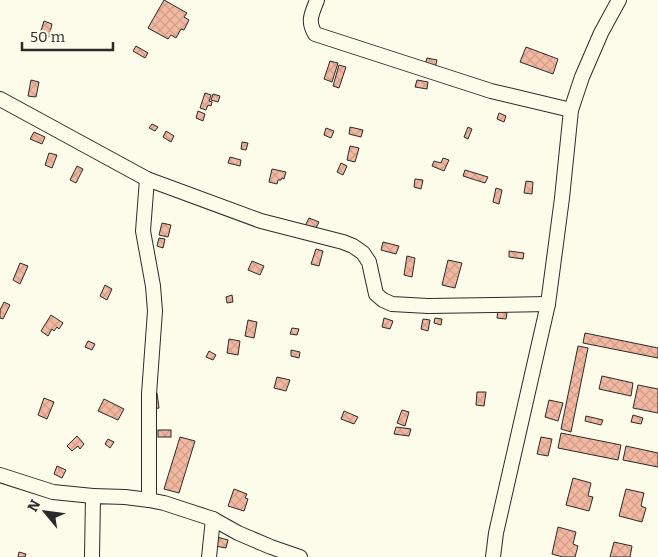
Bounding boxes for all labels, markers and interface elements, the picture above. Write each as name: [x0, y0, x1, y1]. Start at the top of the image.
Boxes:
scale bar: [22, 20, 114, 52]
text: 50 m: [30, 28, 66, 46]
north arrow: [20, 487, 70, 537]
text: N: [24, 497, 44, 515]

